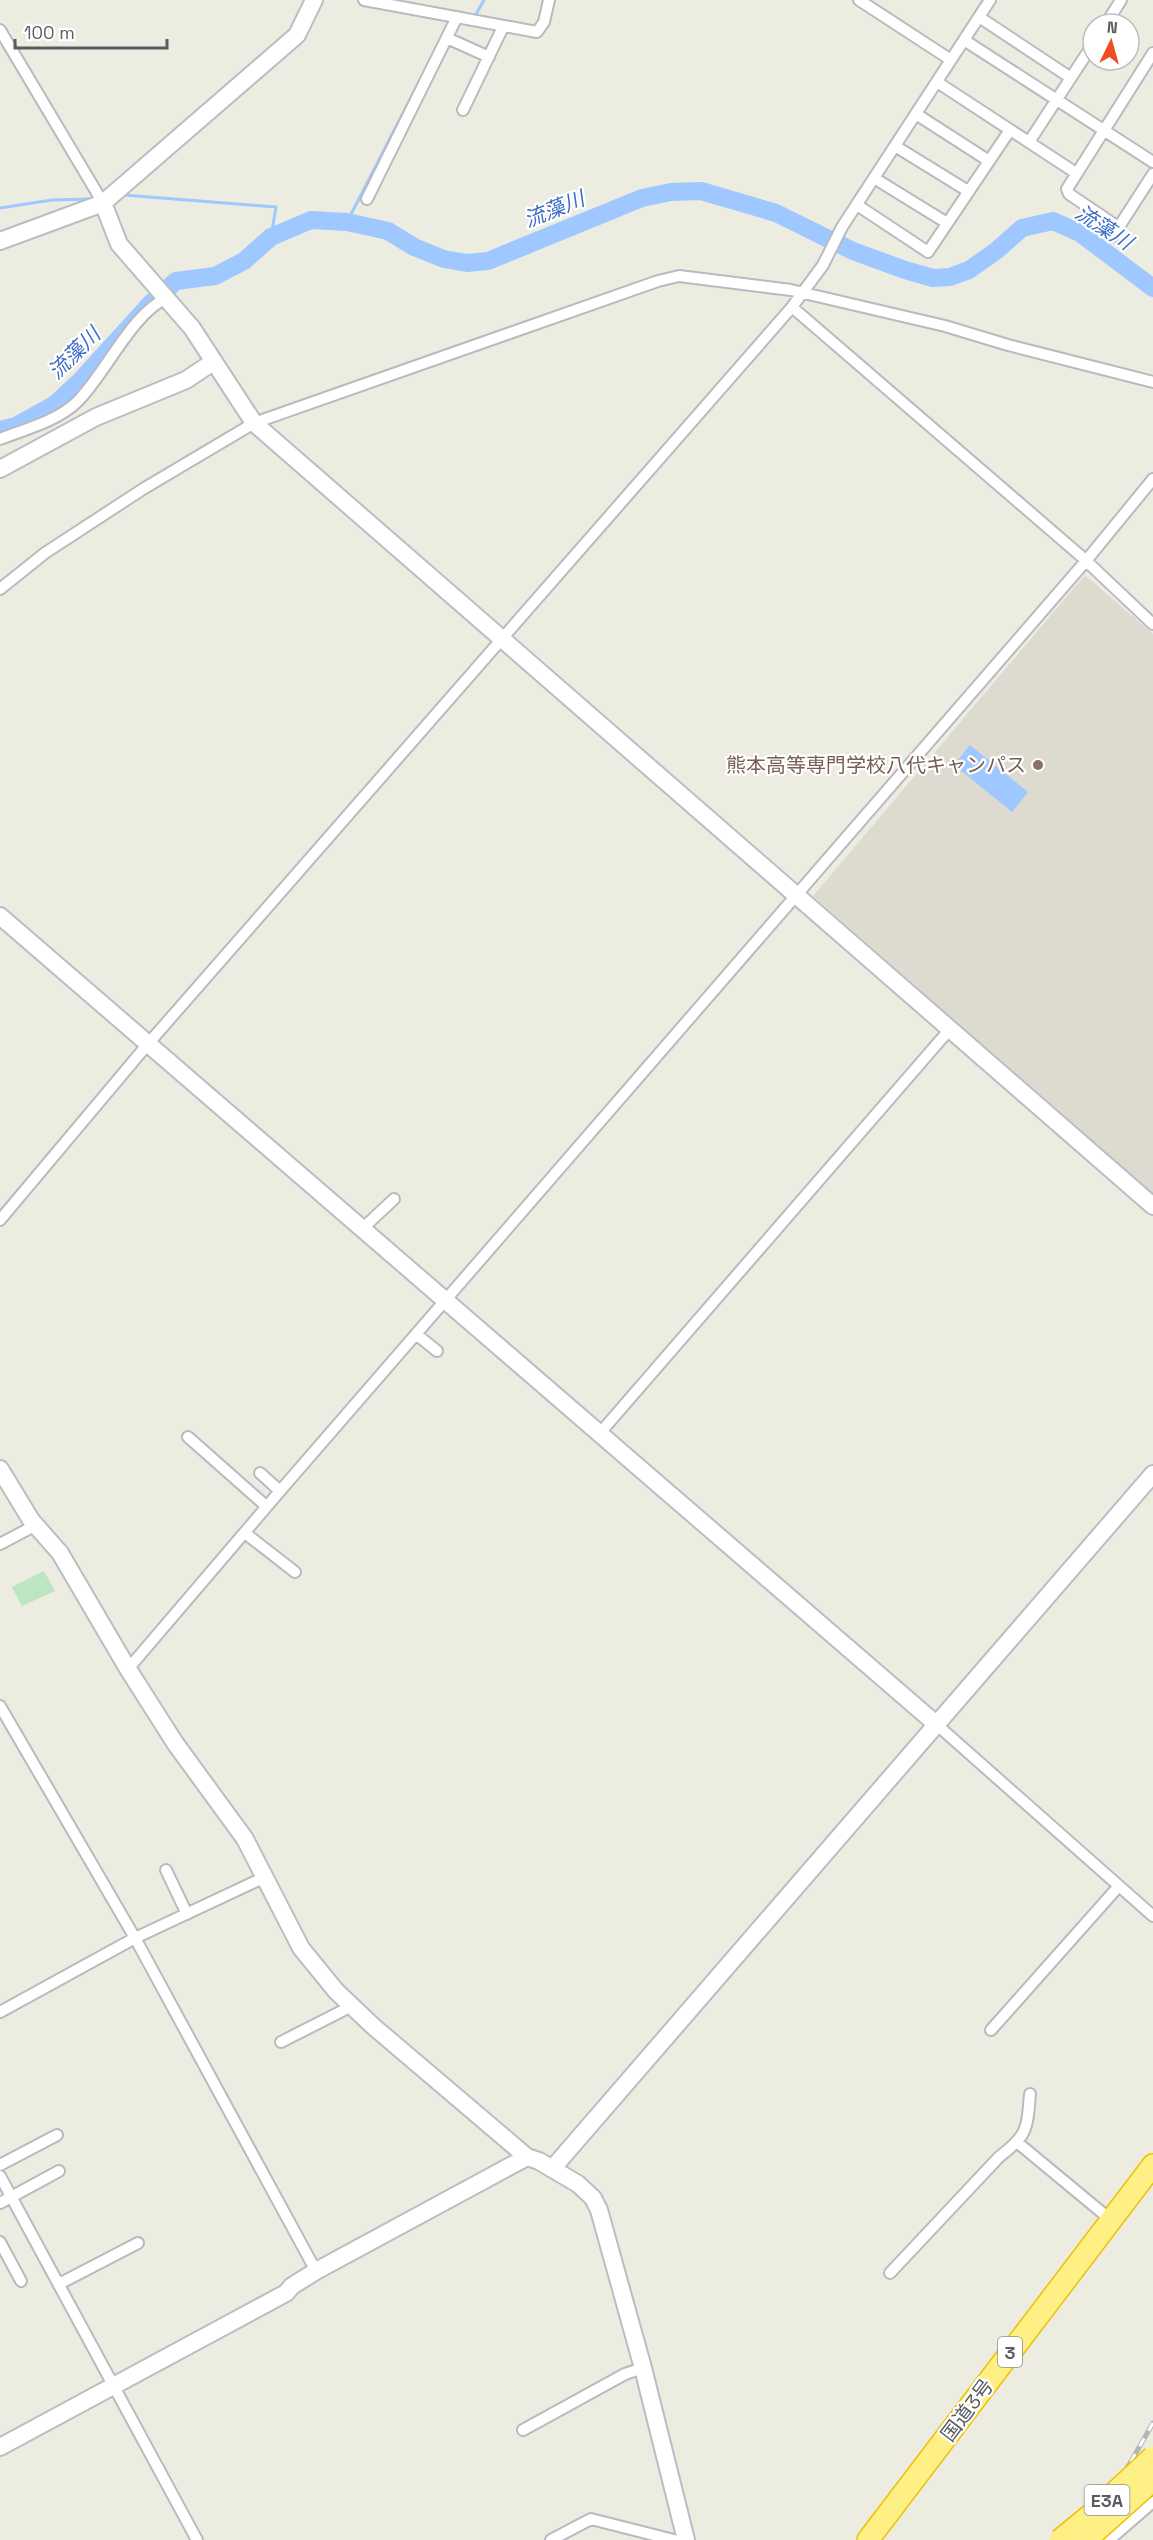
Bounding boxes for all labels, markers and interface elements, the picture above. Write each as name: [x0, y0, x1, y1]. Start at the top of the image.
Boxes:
scale bar: [15, 12, 166, 50]
north arrow: [1081, 12, 1141, 72]
text: N: [1106, 17, 1119, 38]
text: 100 m: [24, 21, 75, 44]
water label: 流藻川: [520, 184, 590, 233]
water label: 流藻川: [1070, 199, 1139, 257]
water label: 流藻川: [42, 320, 107, 385]
place label: 熊本高等専門学校八代キャンパス: [726, 752, 1026, 778]
marker: 熊本高等専門学校八代キャンパス: [1031, 758, 1045, 772]
road number: 3: [998, 2337, 1022, 2367]
street label: 国道3号: [935, 2373, 999, 2447]
road number: E3A: [1084, 2485, 1130, 2515]

